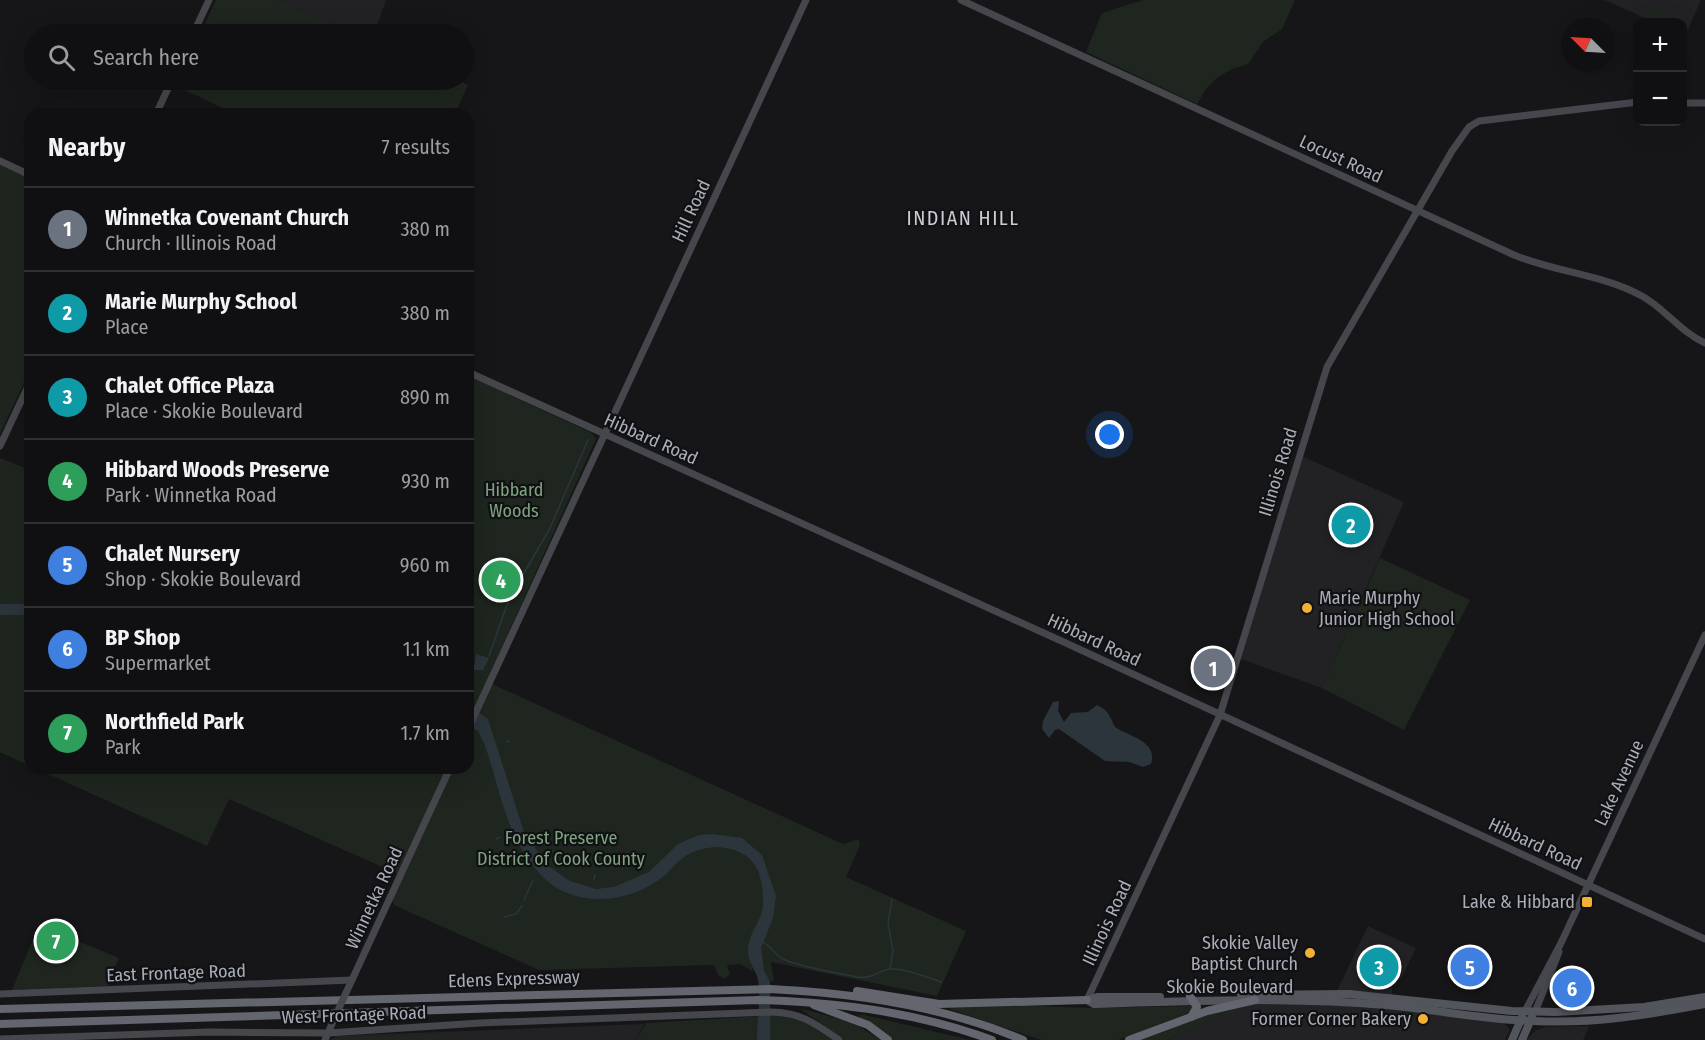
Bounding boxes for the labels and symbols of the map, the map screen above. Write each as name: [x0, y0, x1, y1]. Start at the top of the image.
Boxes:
north arrow: [1561, 18, 1615, 72]
street label: Locust Road: [1296, 130, 1386, 188]
street label: Hill Road: [667, 176, 715, 246]
district label: INDIAN HILL: [906, 206, 1020, 230]
street label: Hibbard Road: [601, 409, 701, 469]
your location: [1095, 420, 1124, 449]
street label: Illinois Road: [1254, 425, 1302, 519]
park label: Hibbard Woods: [485, 479, 543, 522]
pin: 2: [1332, 502, 1370, 548]
pin: 4: [482, 558, 520, 602]
place label: Marie Murphy Junior High School: [1319, 587, 1455, 630]
marker: Marie Murphy Junior High School: [1300, 601, 1314, 615]
street label: Hibbard Road: [1044, 609, 1144, 671]
pin: 1: [1194, 646, 1232, 690]
street label: Lake Avenue: [1590, 737, 1648, 829]
street label: Hibbard Road: [1485, 813, 1585, 875]
park label: Forest Preserve District of Cook County: [477, 827, 645, 870]
street label: Winnetka Road: [341, 843, 407, 953]
street label: Illinois Road: [1078, 877, 1136, 969]
place label: Lake & Hibbard: [1462, 891, 1575, 913]
marker: Lake & Hibbard: [1580, 895, 1594, 909]
pin: 7: [36, 918, 76, 964]
place label: Skokie Valley Baptist Church: [1191, 932, 1298, 975]
pin: 3: [1360, 944, 1398, 990]
pin: 5: [1450, 944, 1490, 990]
marker: Skokie Valley Baptist Church: [1303, 946, 1317, 960]
street label: East Frontage Road: [106, 960, 246, 986]
street label: Edens Expressway: [448, 966, 580, 992]
pin: 6: [1552, 966, 1592, 1010]
street label: Skokie Boulevard: [1167, 976, 1293, 998]
street label: West Frontage Road: [281, 1001, 427, 1029]
place label: Former Corner Bakery: [1251, 1008, 1411, 1030]
marker: Former Corner Bakery: [1416, 1012, 1430, 1026]

